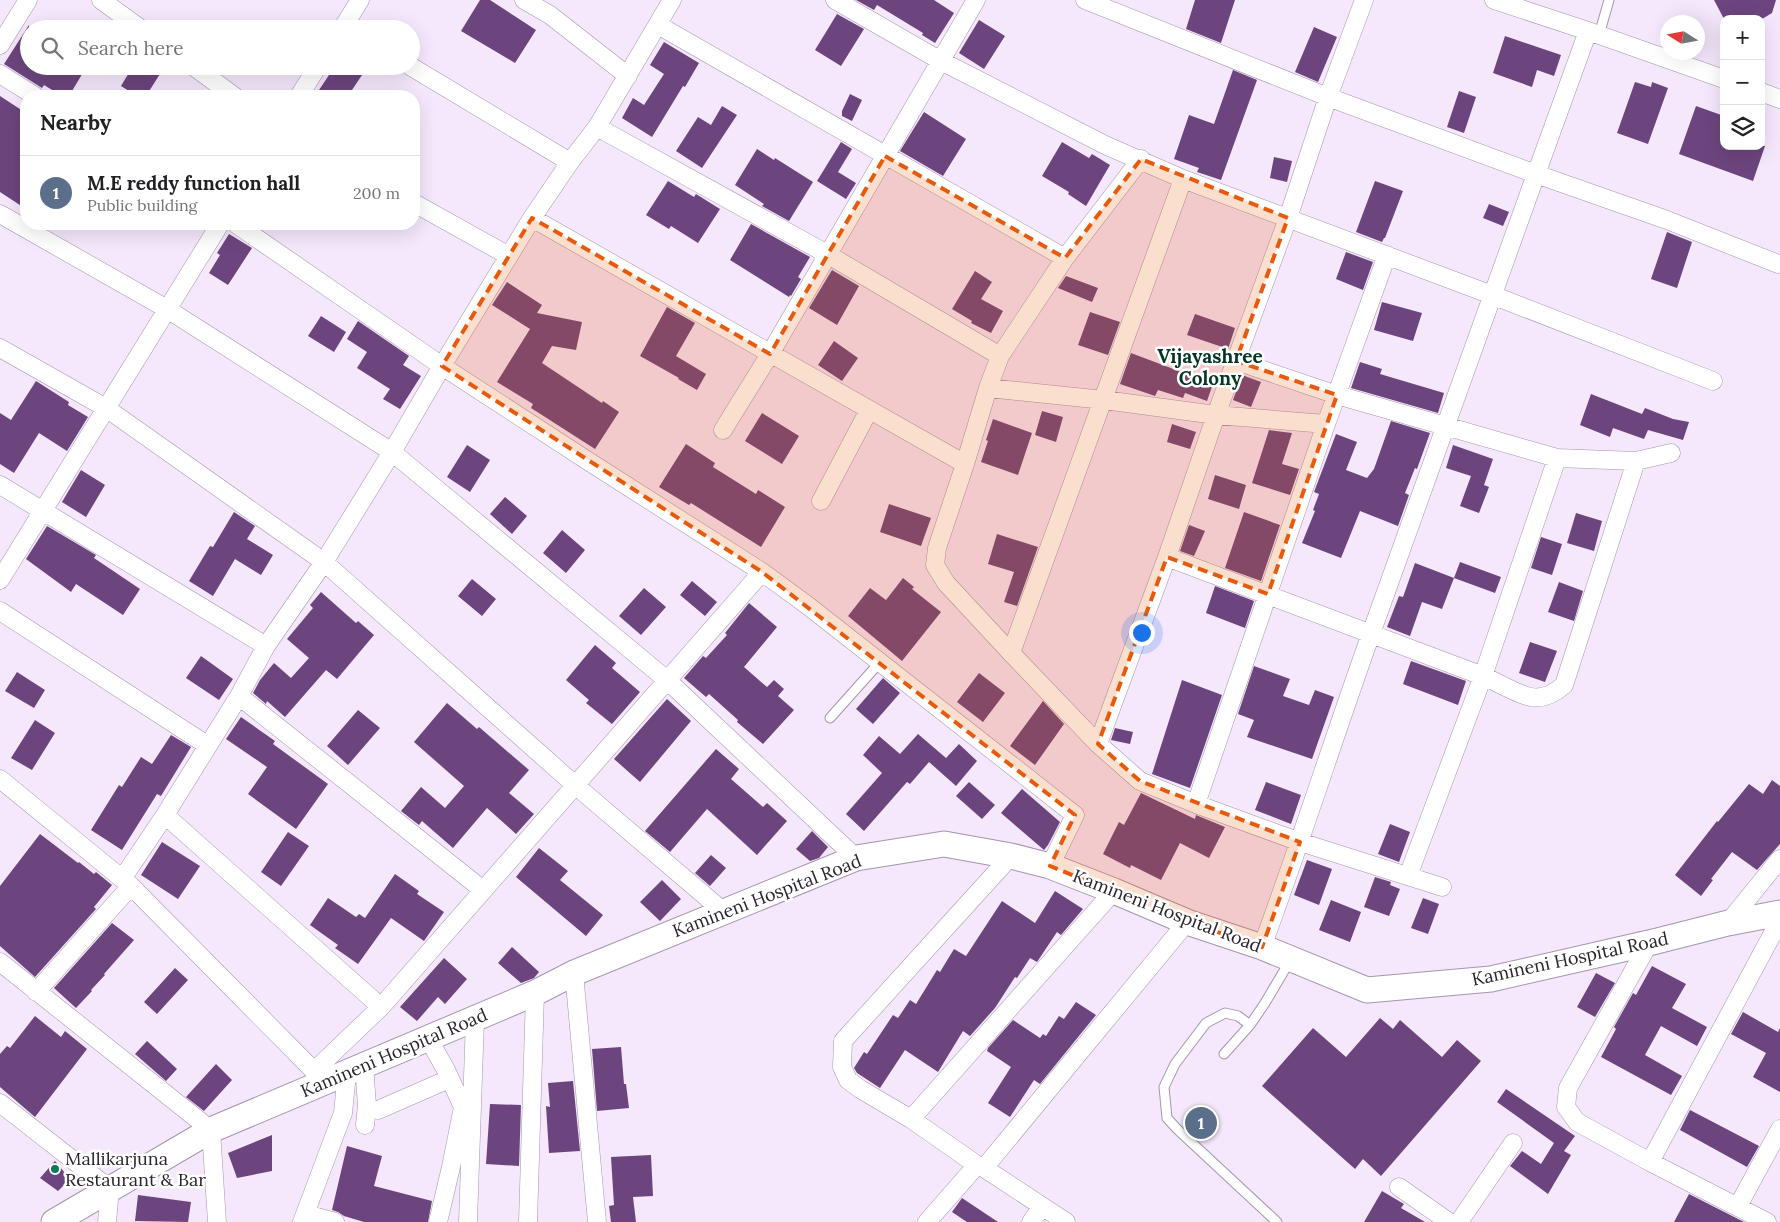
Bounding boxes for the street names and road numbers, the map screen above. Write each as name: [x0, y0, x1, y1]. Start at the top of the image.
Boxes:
street label: Kamineni Hospital Road: [669, 849, 865, 942]
street label: Kamineni Hospital Road: [1070, 864, 1265, 957]
street label: Kamineni Hospital Road: [1470, 926, 1671, 991]
street label: Kamineni Hospital Road: [297, 1003, 491, 1102]

